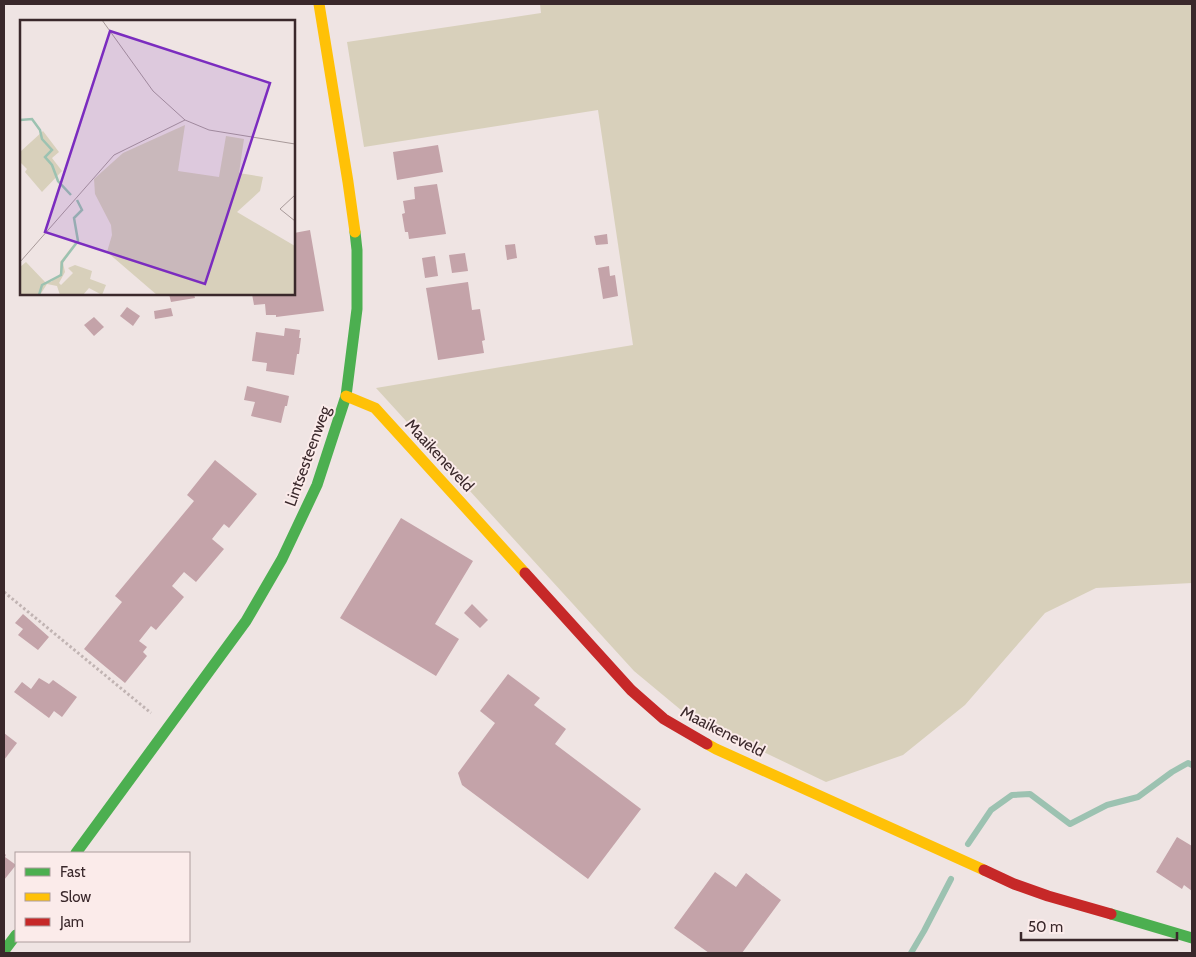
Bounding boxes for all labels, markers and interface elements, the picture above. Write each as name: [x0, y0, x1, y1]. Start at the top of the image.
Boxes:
inset map: [20, 20, 295, 295]
street label: Lintsesteenweg: [281, 402, 335, 509]
street label: Maaikeneveld: [401, 415, 478, 496]
street label: Maaikeneveld: [677, 702, 768, 761]
legend: [15, 852, 190, 942]
text: Fast: [60, 863, 85, 881]
text: Slow: [60, 888, 91, 906]
scale bar: [1021, 910, 1177, 942]
text: Jam: [59, 913, 84, 931]
text: 50 m: [1028, 918, 1063, 936]

